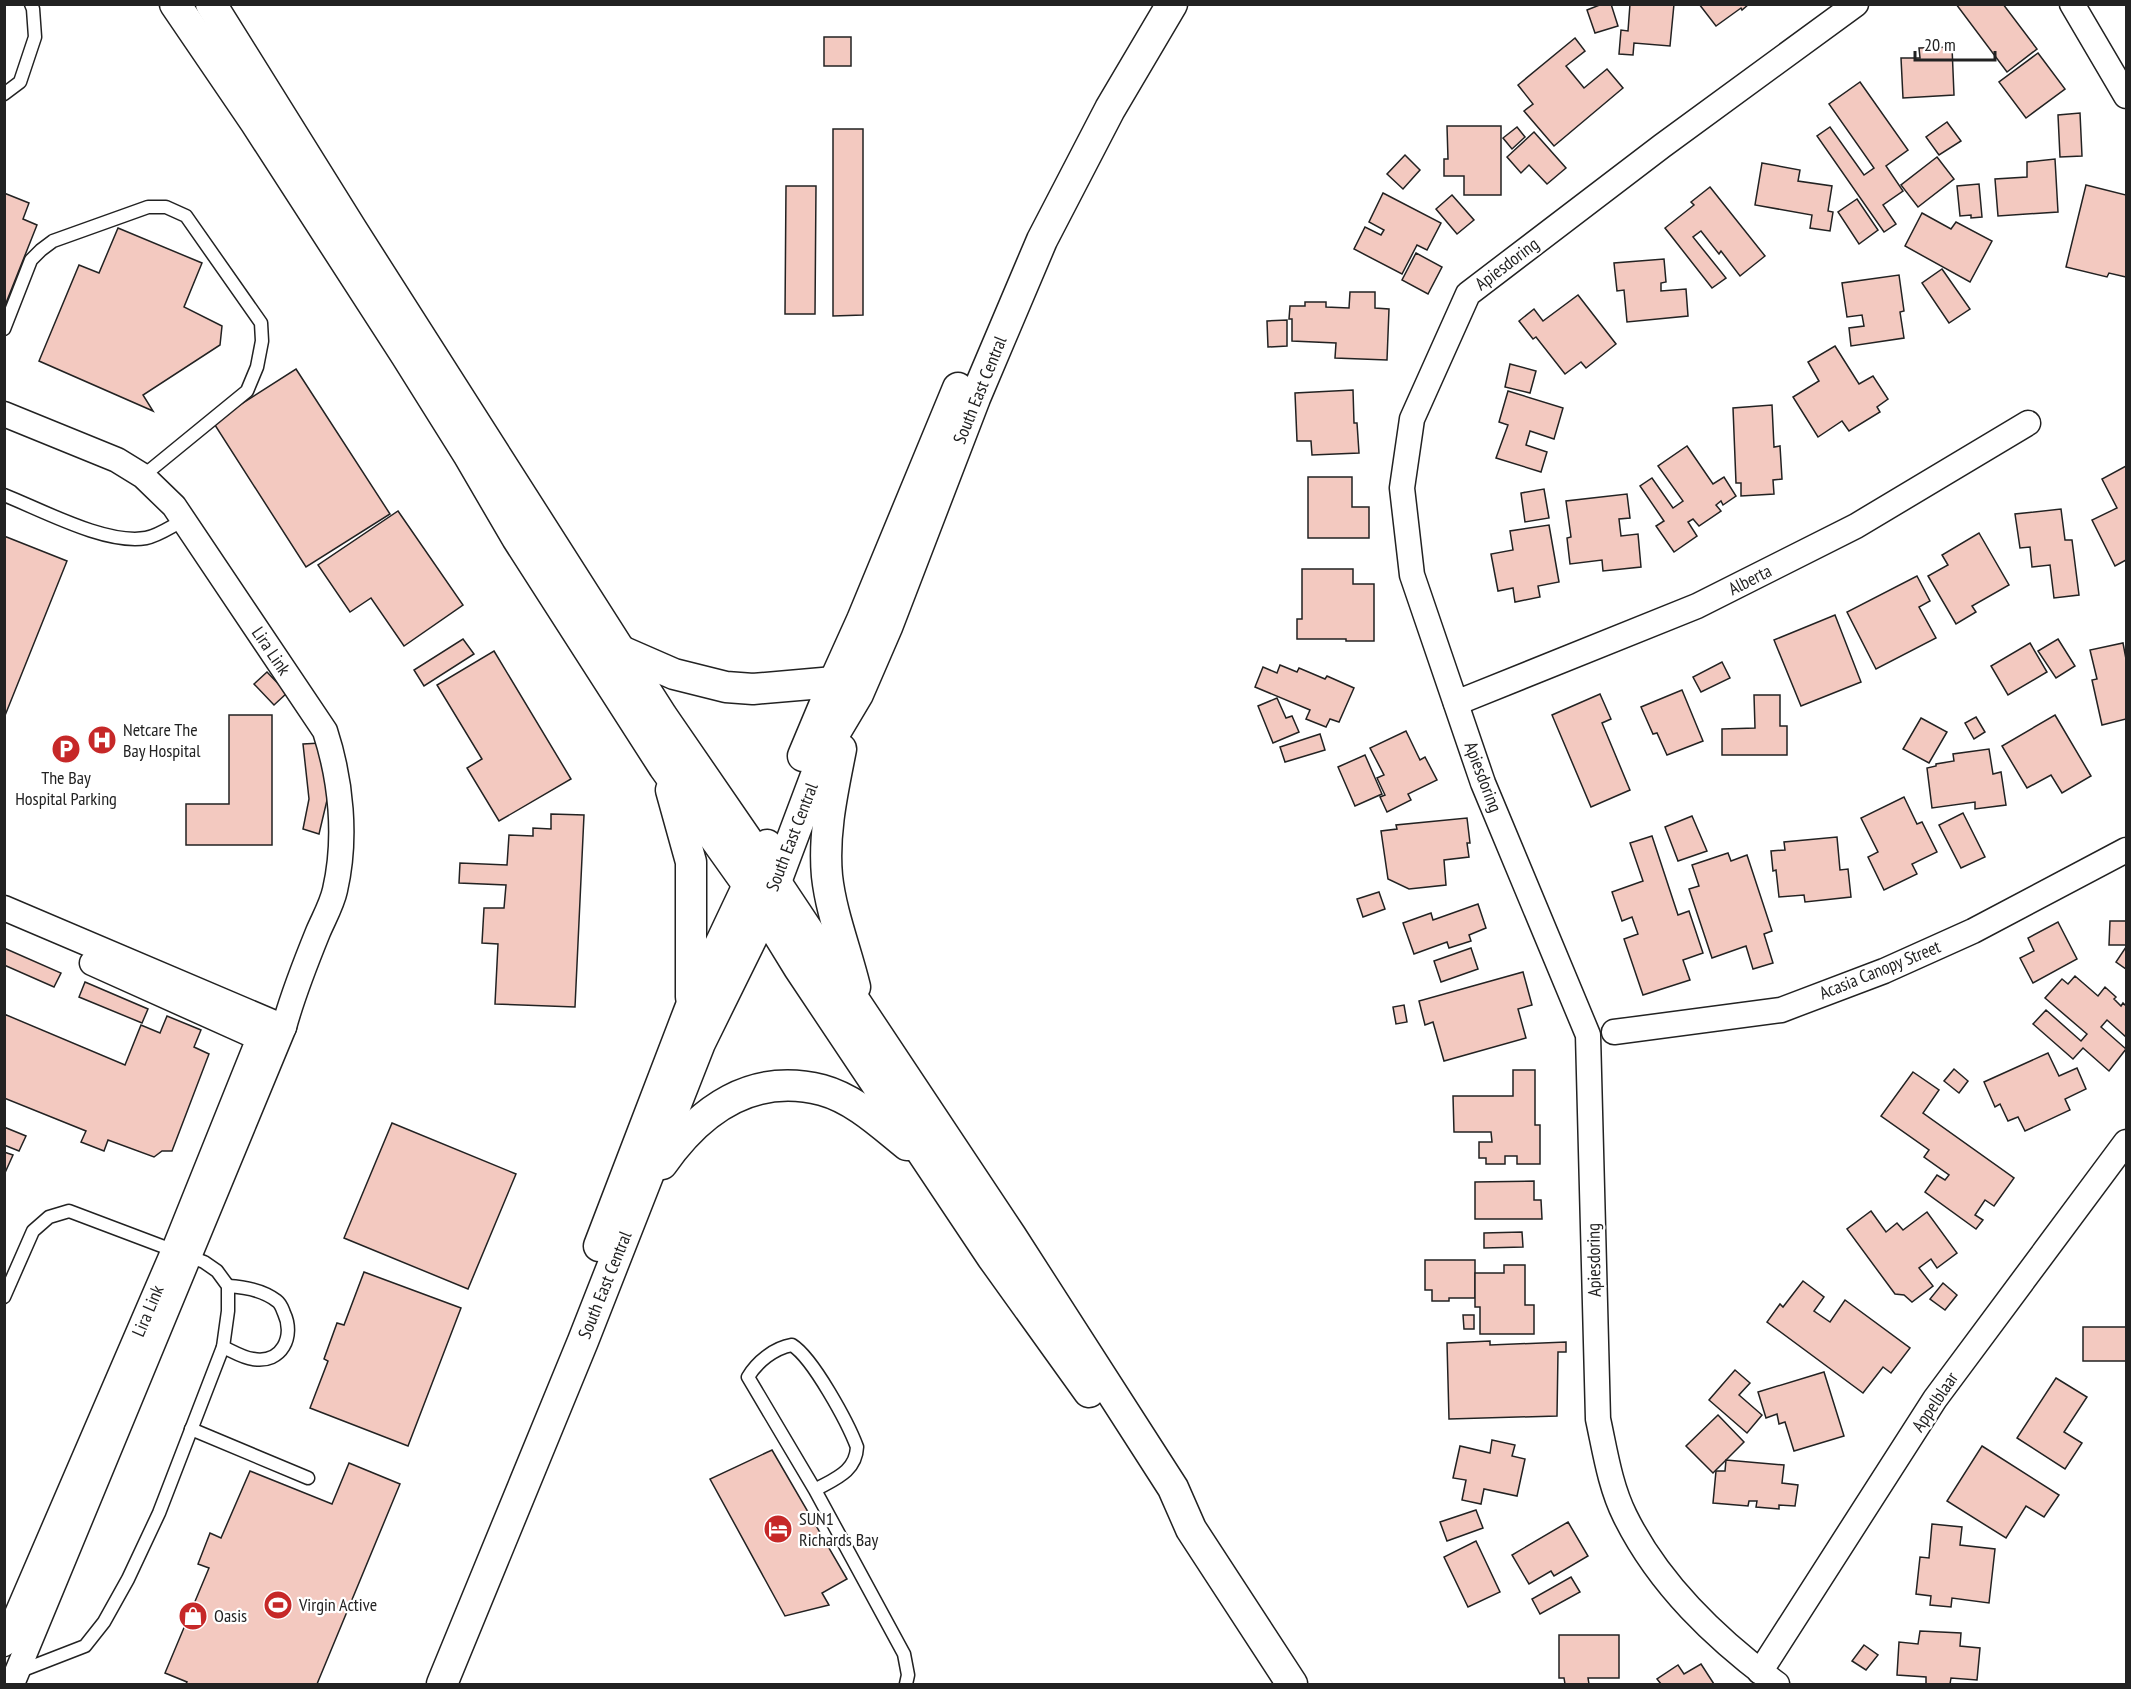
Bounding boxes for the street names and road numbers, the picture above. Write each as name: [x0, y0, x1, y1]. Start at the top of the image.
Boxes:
street label: Apiesdoring: [1470, 232, 1543, 295]
street label: South East Central: [948, 332, 1012, 447]
street label: Alberta: [1724, 559, 1775, 600]
street label: Lira Link: [247, 622, 296, 679]
street label: Apiesdoring: [1459, 738, 1507, 815]
street label: South East Central: [760, 779, 823, 894]
street label: Acasia Canopy Street: [1816, 935, 1944, 1004]
street label: Apiesdoring: [1581, 1223, 1606, 1297]
street label: South East Central: [573, 1227, 637, 1342]
street label: Lira Link: [126, 1282, 169, 1340]
street label: Appelblaar: [1906, 1367, 1963, 1436]

